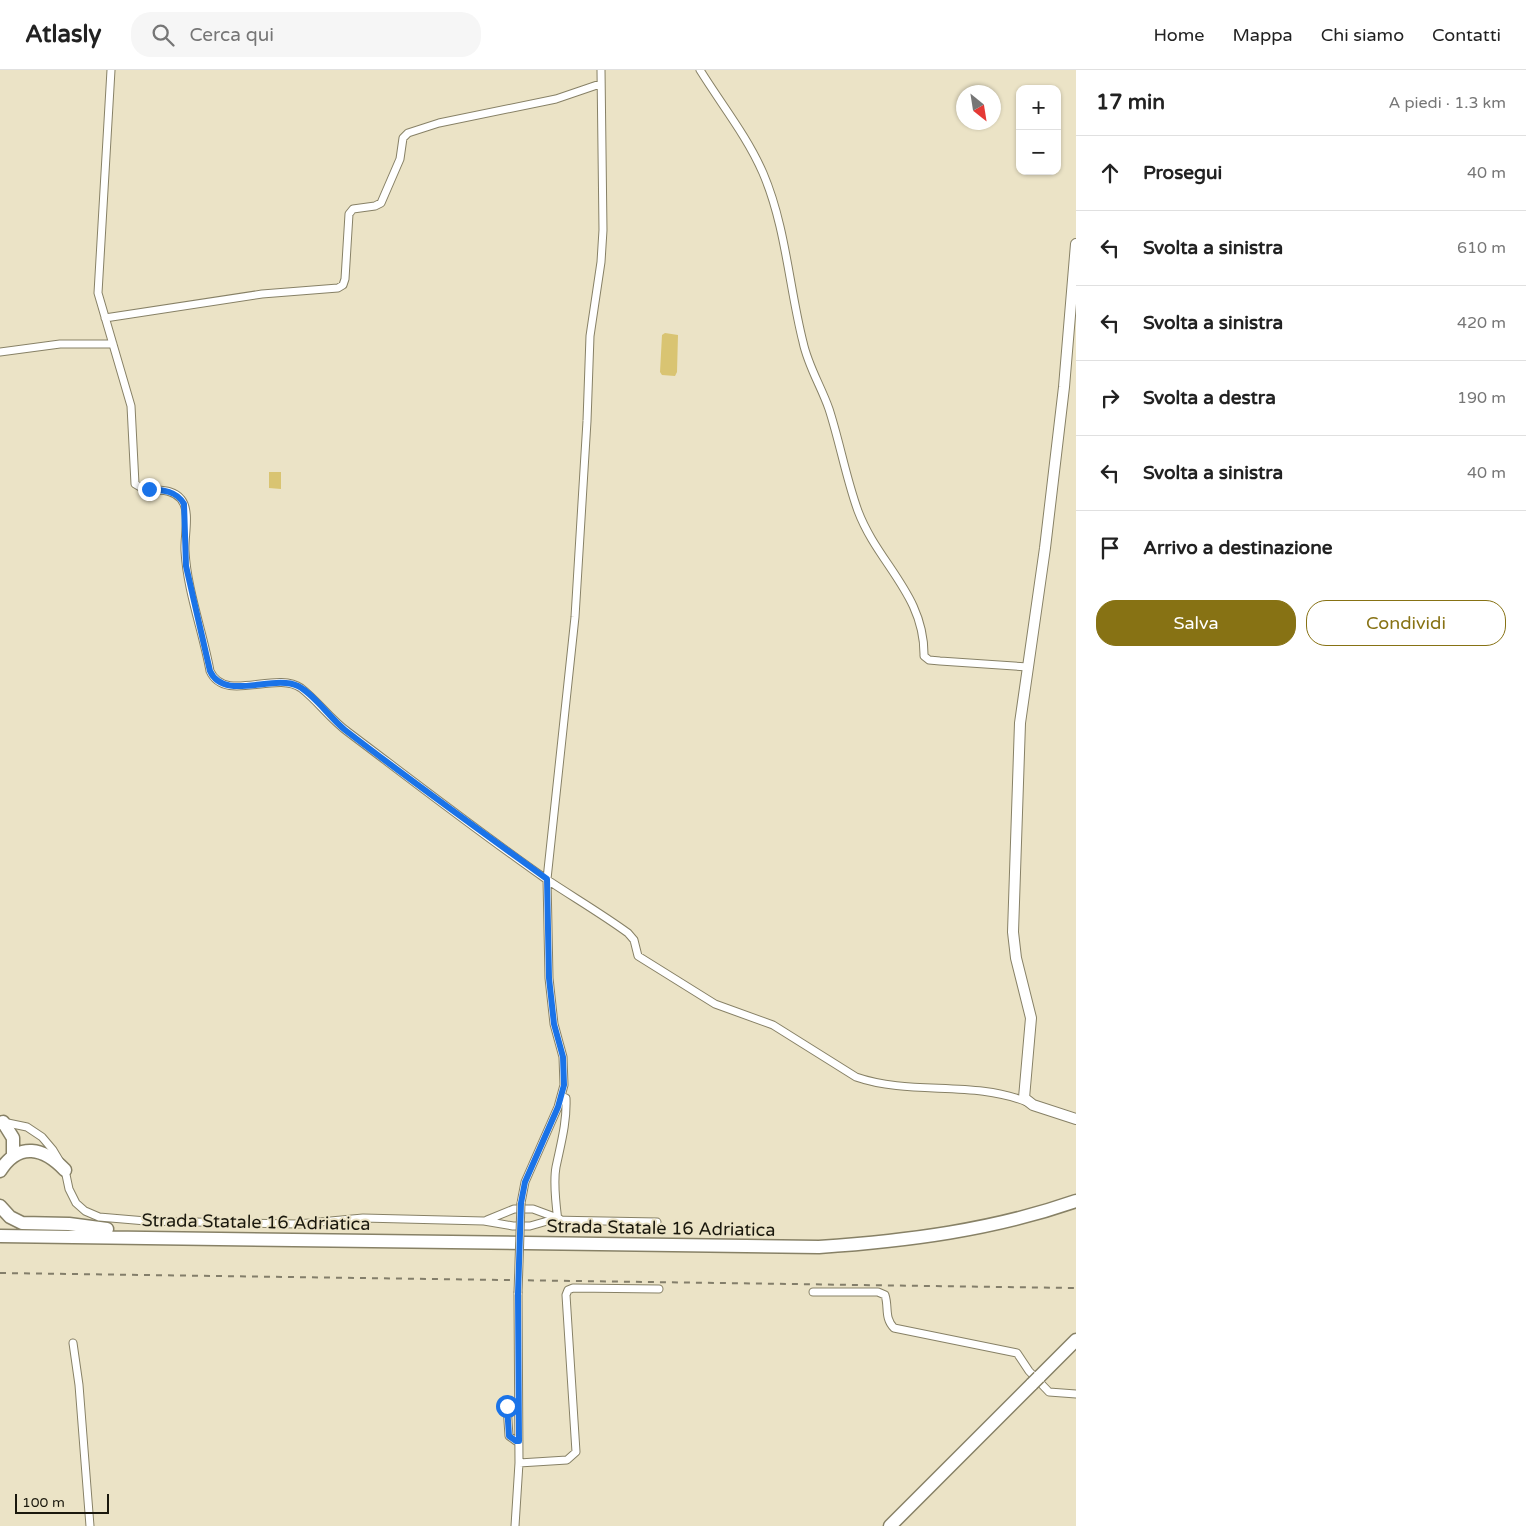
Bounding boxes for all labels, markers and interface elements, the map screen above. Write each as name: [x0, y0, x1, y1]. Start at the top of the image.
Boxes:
search box: [131, 12, 481, 57]
text: Atlasly: [25, 20, 101, 49]
icon: search: [149, 21, 177, 49]
text: Cerca qui: [189, 24, 274, 46]
text: Home: [1153, 24, 1204, 46]
text: Mappa: [1232, 24, 1293, 46]
text: Chi siamo: [1321, 24, 1404, 46]
text: Contatti: [1432, 24, 1501, 46]
north arrow: [956, 85, 1001, 130]
map controls: [1016, 85, 1061, 175]
button: +: [1016, 85, 1061, 130]
text: 17 min: [1096, 90, 1165, 115]
text: A piedi · 1.3 km: [1388, 93, 1506, 113]
button: −: [1016, 130, 1061, 175]
icon: ahead: [1096, 159, 1124, 187]
text: Prosegui: [1143, 162, 1222, 184]
text: 40 m: [1467, 163, 1506, 183]
icon: left: [1096, 234, 1124, 262]
text: Svolta a sinistra: [1143, 237, 1283, 259]
text: 610 m: [1457, 238, 1506, 258]
icon: left: [1096, 309, 1124, 337]
text: Svolta a sinistra: [1143, 312, 1283, 334]
text: 420 m: [1457, 313, 1506, 333]
icon: right: [1096, 384, 1124, 412]
text: Svolta a destra: [1143, 387, 1276, 409]
text: 190 m: [1457, 388, 1506, 408]
icon: left: [1096, 459, 1124, 487]
text: Svolta a sinistra: [1143, 462, 1283, 484]
text: 40 m: [1467, 463, 1506, 483]
route end: [138, 478, 161, 501]
icon: arrive: [1096, 534, 1124, 562]
text: Arrivo a destinazione: [1143, 537, 1333, 559]
button: Salva: [1096, 600, 1296, 646]
button: Condividi: [1306, 600, 1506, 646]
street label: Strada Statale 16 Adriatica: [141, 1209, 371, 1235]
street label: Strada Statale 16 Adriatica: [546, 1215, 776, 1241]
route start: [496, 1395, 519, 1418]
scale bar: [15, 1491, 109, 1514]
text: 100 m: [22, 1494, 65, 1511]

